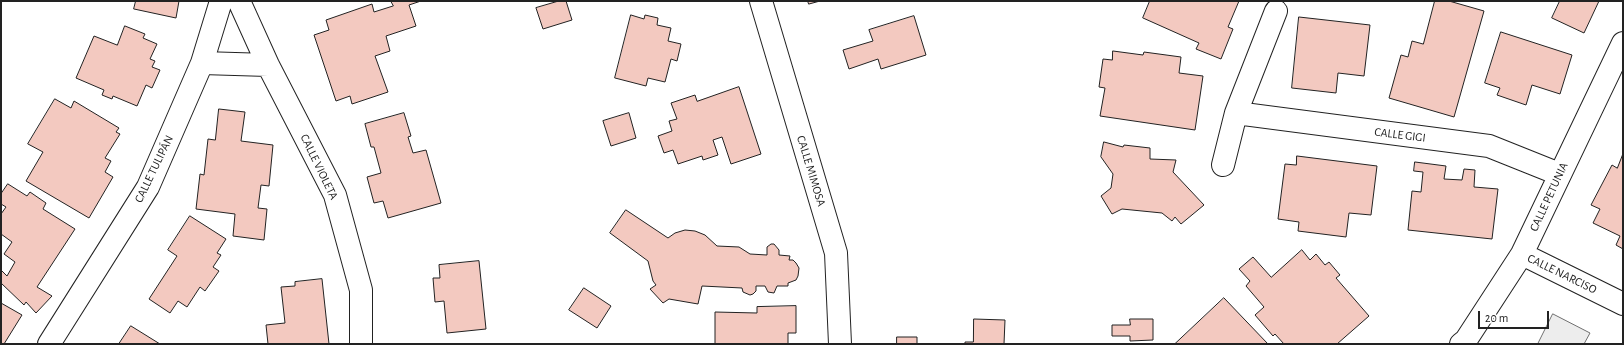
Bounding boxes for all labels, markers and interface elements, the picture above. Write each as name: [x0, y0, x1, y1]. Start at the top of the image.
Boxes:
street label: CALLE GIGI: [1374, 125, 1426, 145]
street label: CALLE VIOLETA: [297, 132, 341, 202]
street label: CALLE TULIPÁN: [131, 133, 177, 205]
street label: CALLE MIMOSA: [793, 134, 829, 208]
street label: CALLE PETUNIA: [1527, 160, 1571, 234]
street label: CALLE NARCISO: [1525, 251, 1599, 297]
scale bar: [1480, 303, 1551, 329]
text: 20 m: [1485, 312, 1508, 324]

